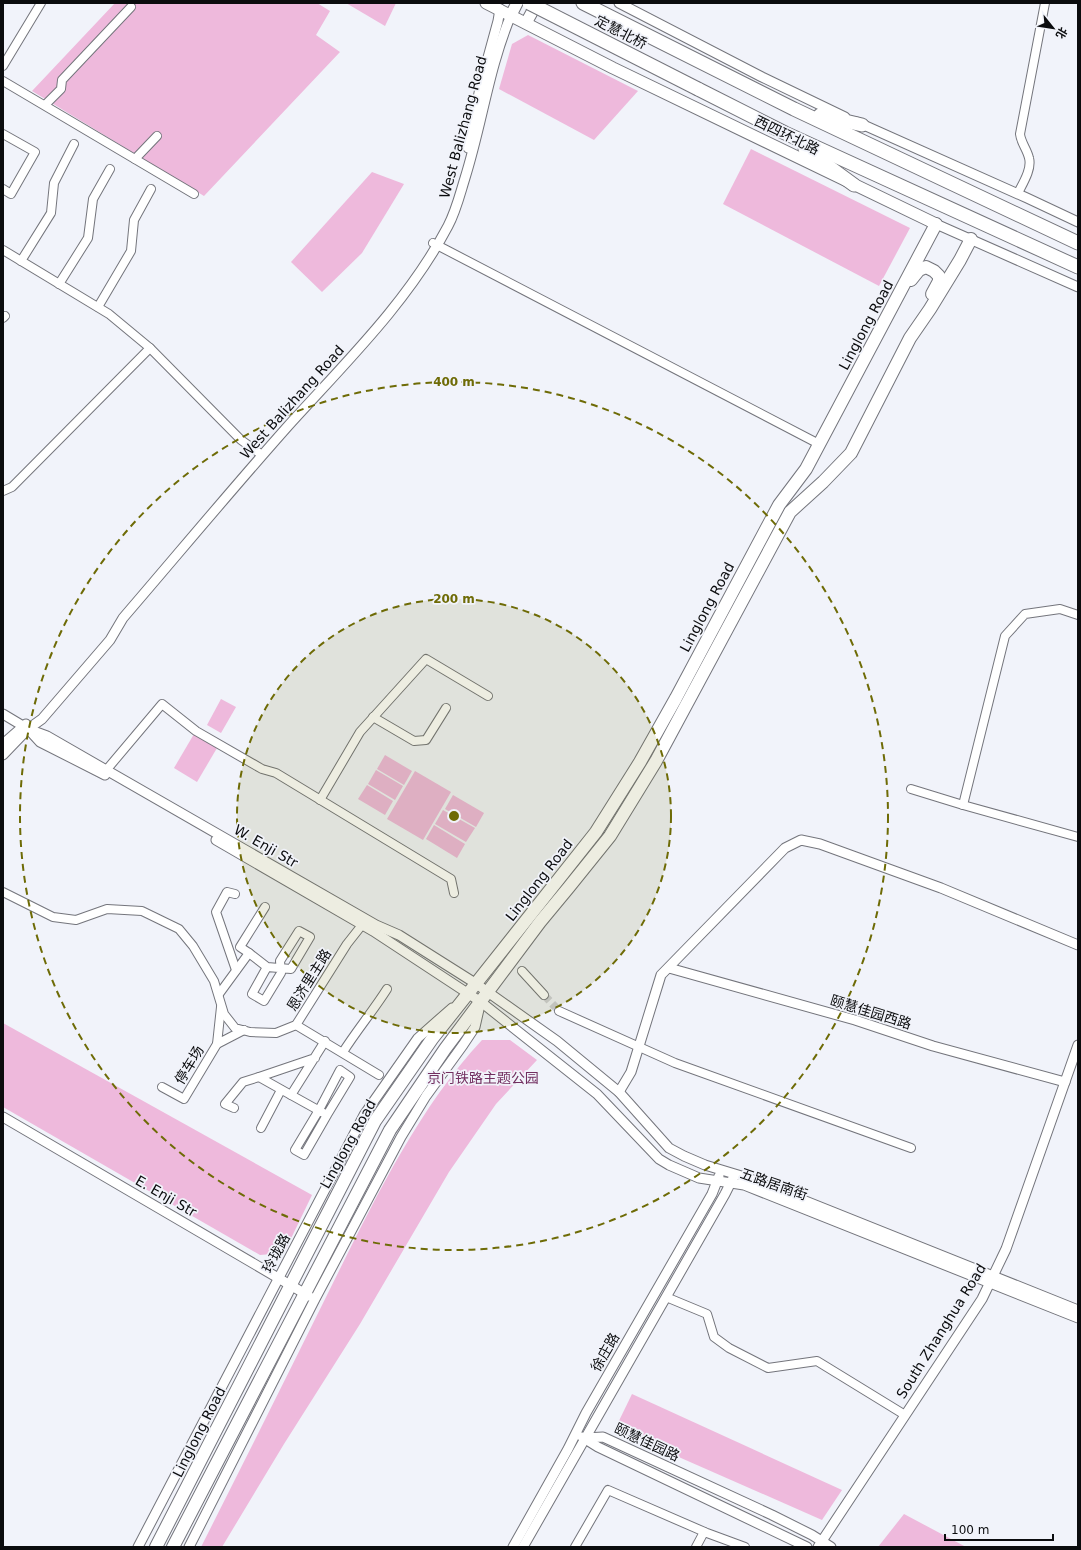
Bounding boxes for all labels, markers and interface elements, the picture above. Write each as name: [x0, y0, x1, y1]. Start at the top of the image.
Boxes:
north arrow: [1033, 8, 1073, 48]
street label: 定慧北桥: [592, 12, 650, 52]
text: 北: [1053, 25, 1070, 41]
street label: West Balizhang Road: [436, 54, 490, 200]
street label: 西四环北路: [752, 112, 822, 158]
street label: Linglong Road: [836, 277, 896, 373]
street label: West Balizhang Road: [237, 342, 347, 462]
text: 400 m: [433, 375, 475, 389]
street label: Linglong Road: [677, 559, 737, 655]
text: 200 m: [433, 592, 475, 606]
centre of rings: [447, 809, 461, 823]
street label: W. Enji Str: [231, 821, 301, 871]
street label: Linglong Road: [502, 836, 576, 924]
street label: 恩济里主路: [284, 946, 334, 1014]
street label: 颐慧佳园西路: [828, 992, 914, 1032]
street label: 停车场: [171, 1043, 207, 1087]
park label: 京门铁路主题公园: [427, 1070, 539, 1086]
street label: Linglong Road: [317, 1097, 379, 1191]
street label: 五路居南街: [738, 1165, 810, 1203]
street label: E. Enji Str: [133, 1172, 200, 1220]
street label: 玲珑路: [259, 1231, 293, 1275]
street label: South Zhanghua Road: [893, 1261, 989, 1401]
street label: 徐庄路: [588, 1330, 622, 1374]
street label: Linglong Road: [169, 1384, 229, 1480]
street label: 颐慧佳园路: [612, 1420, 682, 1464]
scale bar: [945, 1516, 1053, 1542]
text: 100 m: [951, 1523, 989, 1537]

